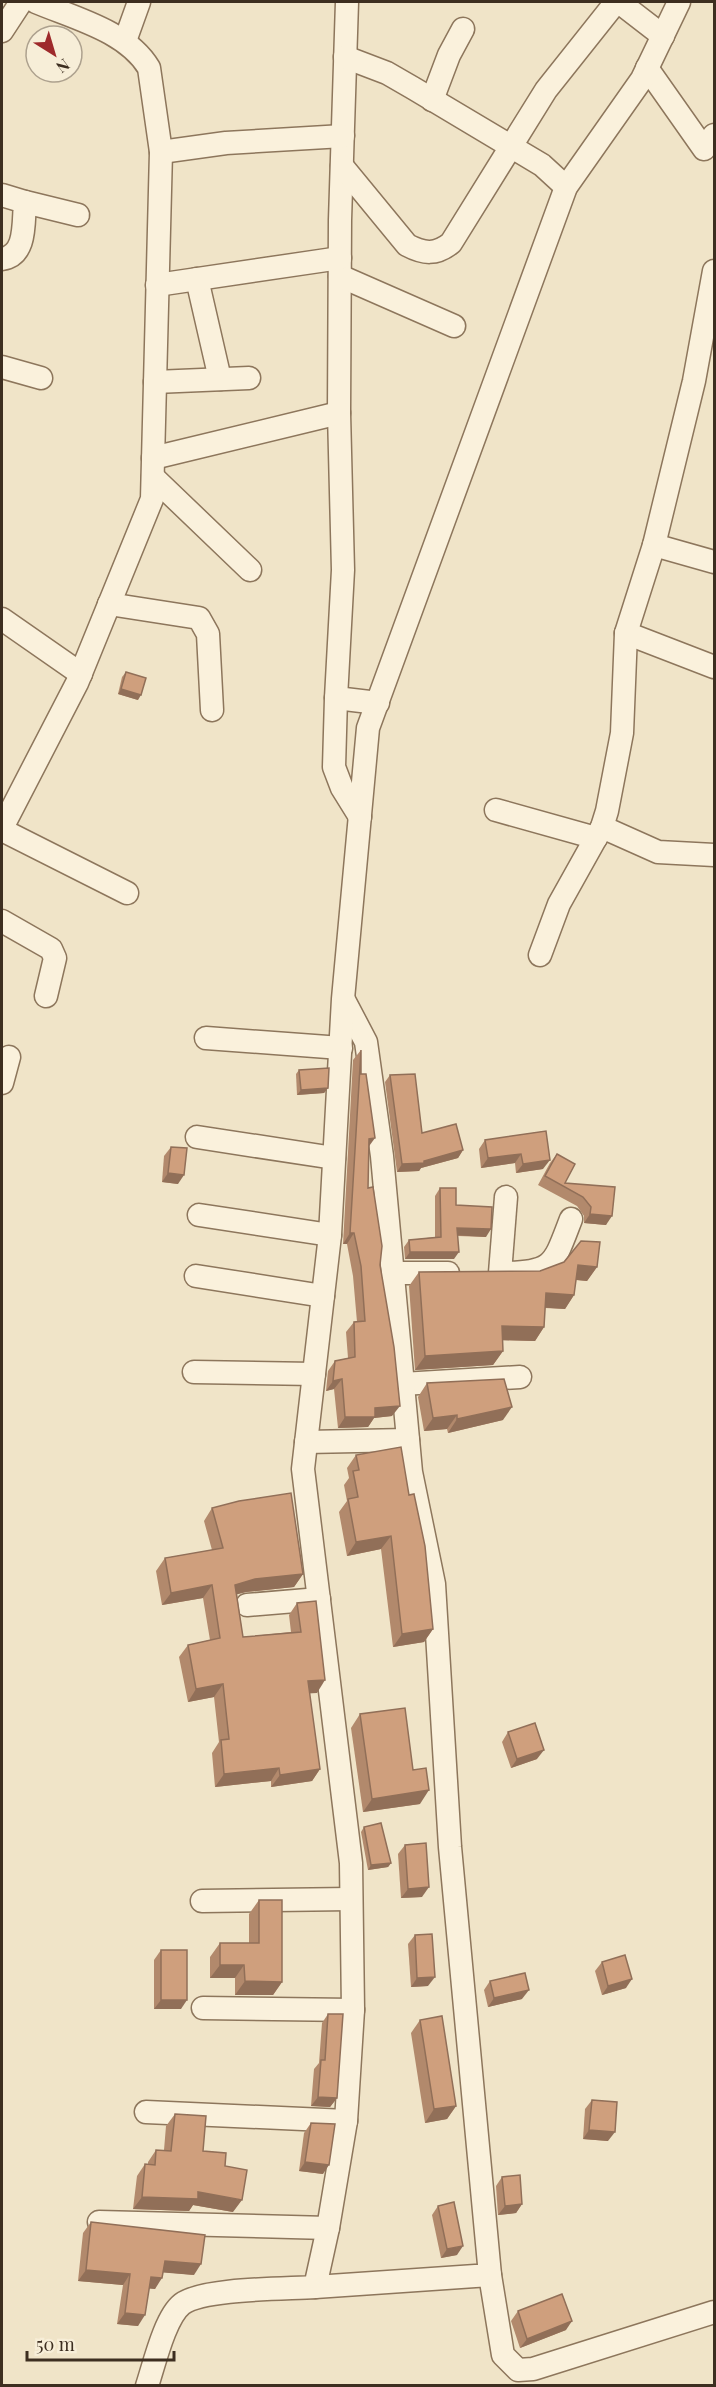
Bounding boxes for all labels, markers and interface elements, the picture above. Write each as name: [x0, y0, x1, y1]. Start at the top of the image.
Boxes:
north arrow: [24, 24, 84, 84]
text: N: [52, 55, 74, 79]
scale bar: [27, 2324, 174, 2362]
text: 50 m: [36, 2332, 75, 2356]

